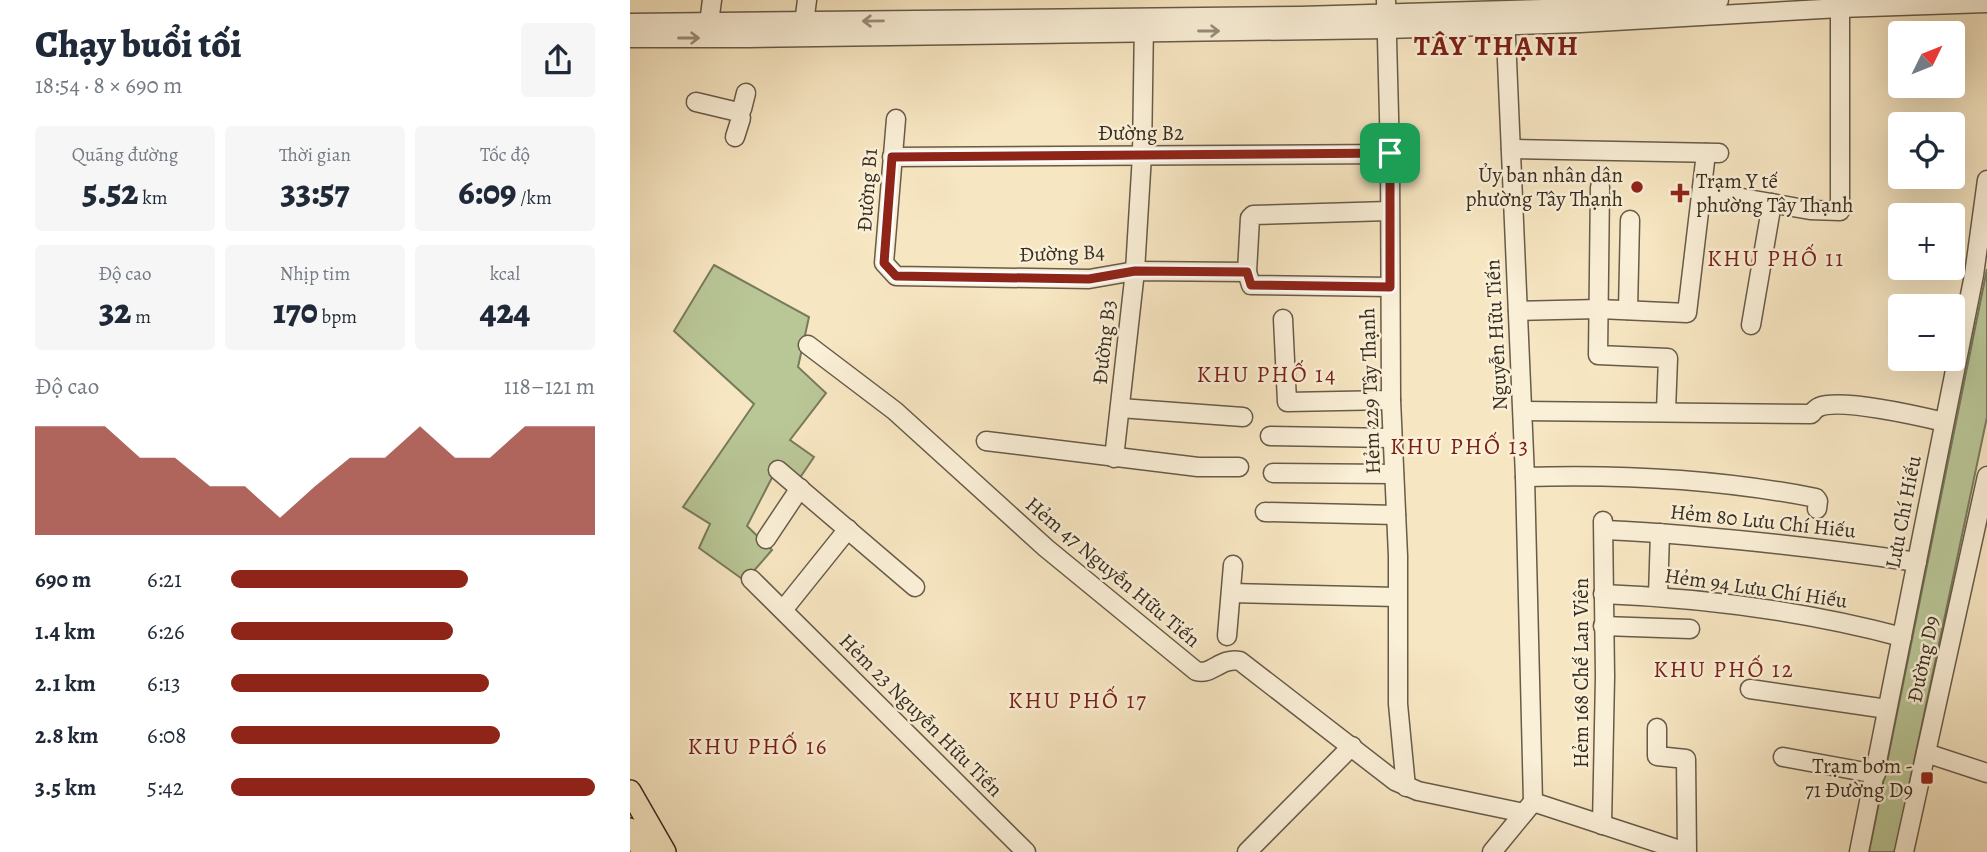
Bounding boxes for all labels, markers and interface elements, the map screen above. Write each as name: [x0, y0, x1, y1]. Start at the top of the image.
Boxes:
one-way arrow: [861, 15, 884, 28]
text: Chạy buổi tối: [35, 18, 242, 70]
north arrow: [1888, 21, 1965, 98]
map controls: [1888, 21, 1965, 371]
button: share: [521, 23, 595, 97]
one-way arrow: [1197, 24, 1220, 38]
district label: TÂY THẠNH: [1414, 27, 1580, 65]
one-way arrow: [678, 31, 701, 45]
text: 18:54 · 8 × 690 m: [35, 70, 182, 101]
button: locate: [1888, 112, 1965, 189]
street label: Đường B2: [1098, 119, 1184, 147]
pin: [1360, 123, 1420, 183]
icon: arrive: [1371, 134, 1409, 172]
text: Quãng đường: [72, 142, 178, 168]
text: Thời gian: [279, 142, 351, 168]
text: Tốc độ: [480, 142, 530, 168]
street label: Đường B1: [850, 147, 884, 233]
place label: Ủy ban nhân dân phường Tây Thạnh: [1465, 161, 1623, 213]
place label: Trạm Y tế phường Tây Thạnh: [1696, 167, 1854, 219]
text: 5.52: [83, 168, 138, 216]
text: 33:57: [281, 168, 349, 216]
text: 6:09: [458, 168, 516, 216]
marker: Ủy ban nhân dân phường Tây Thạnh: [1629, 179, 1645, 195]
marker: Trạm Y tế phường Tây Thạnh: [1670, 183, 1690, 203]
text: km: [138, 185, 167, 211]
text: /km: [516, 185, 552, 211]
button: +: [1888, 203, 1965, 280]
street label: Đường B4: [1019, 238, 1105, 268]
district label: KHU PHỐ 11: [1707, 243, 1845, 274]
street label: Nguyễn Hữu Tiến: [1478, 259, 1514, 411]
text: Độ cao: [99, 261, 151, 287]
text: Nhịp tim: [280, 261, 350, 287]
text: kcal: [490, 261, 520, 287]
text: 32: [99, 287, 131, 335]
text: 170: [273, 287, 318, 335]
text: 424: [480, 287, 530, 335]
button: −: [1888, 294, 1965, 371]
street label: Đường B3: [1086, 298, 1122, 386]
text: m: [131, 304, 151, 330]
text: bpm: [318, 304, 357, 330]
street label: Hẻm 229 Tây Thạnh: [1353, 307, 1387, 475]
district label: KHU PHỐ 14: [1197, 359, 1337, 390]
text: Độ cao: [35, 371, 99, 402]
text: 118–121 m: [504, 371, 595, 402]
district label: KHU PHỐ 13: [1390, 431, 1530, 462]
street label: Lưu Chí Hiếu: [1878, 453, 1928, 571]
street label: Hẻm 47 Nguyễn Hữu Tiến: [1020, 490, 1206, 654]
street label: Hẻm 80 Lưu Chí Hiếu: [1669, 497, 1858, 545]
street label: Hẻm 94 Lưu Chí Hiếu: [1663, 561, 1850, 615]
text: 690 m: [35, 564, 91, 595]
text: 6:21: [147, 564, 182, 595]
street label: Hẻm 168 Chế Lan Viên: [1567, 578, 1595, 768]
street label: Đường D9: [1900, 613, 1946, 705]
text: 1.4 km: [35, 616, 96, 647]
text: 6:26: [147, 616, 185, 647]
street label: Hẻm 23 Nguyễn Hữu Tiến: [833, 627, 1009, 803]
district label: KHU PHỐ 12: [1653, 654, 1795, 685]
text: 2.1 km: [35, 668, 96, 699]
text: 6:13: [147, 668, 181, 699]
district label: KHU PHỐ 17: [1008, 685, 1148, 716]
text: 2.8 km: [35, 720, 99, 751]
text: 6:08: [147, 720, 187, 751]
district label: KHU PHỐ 16: [688, 731, 828, 762]
place label: Trạm bơm - 71 Đường D9: [1805, 752, 1913, 804]
marker: Trạm bơm - 71 Đường D9: [1919, 770, 1935, 786]
text: 3.5 km: [35, 772, 96, 803]
text: 5:42: [147, 772, 184, 803]

